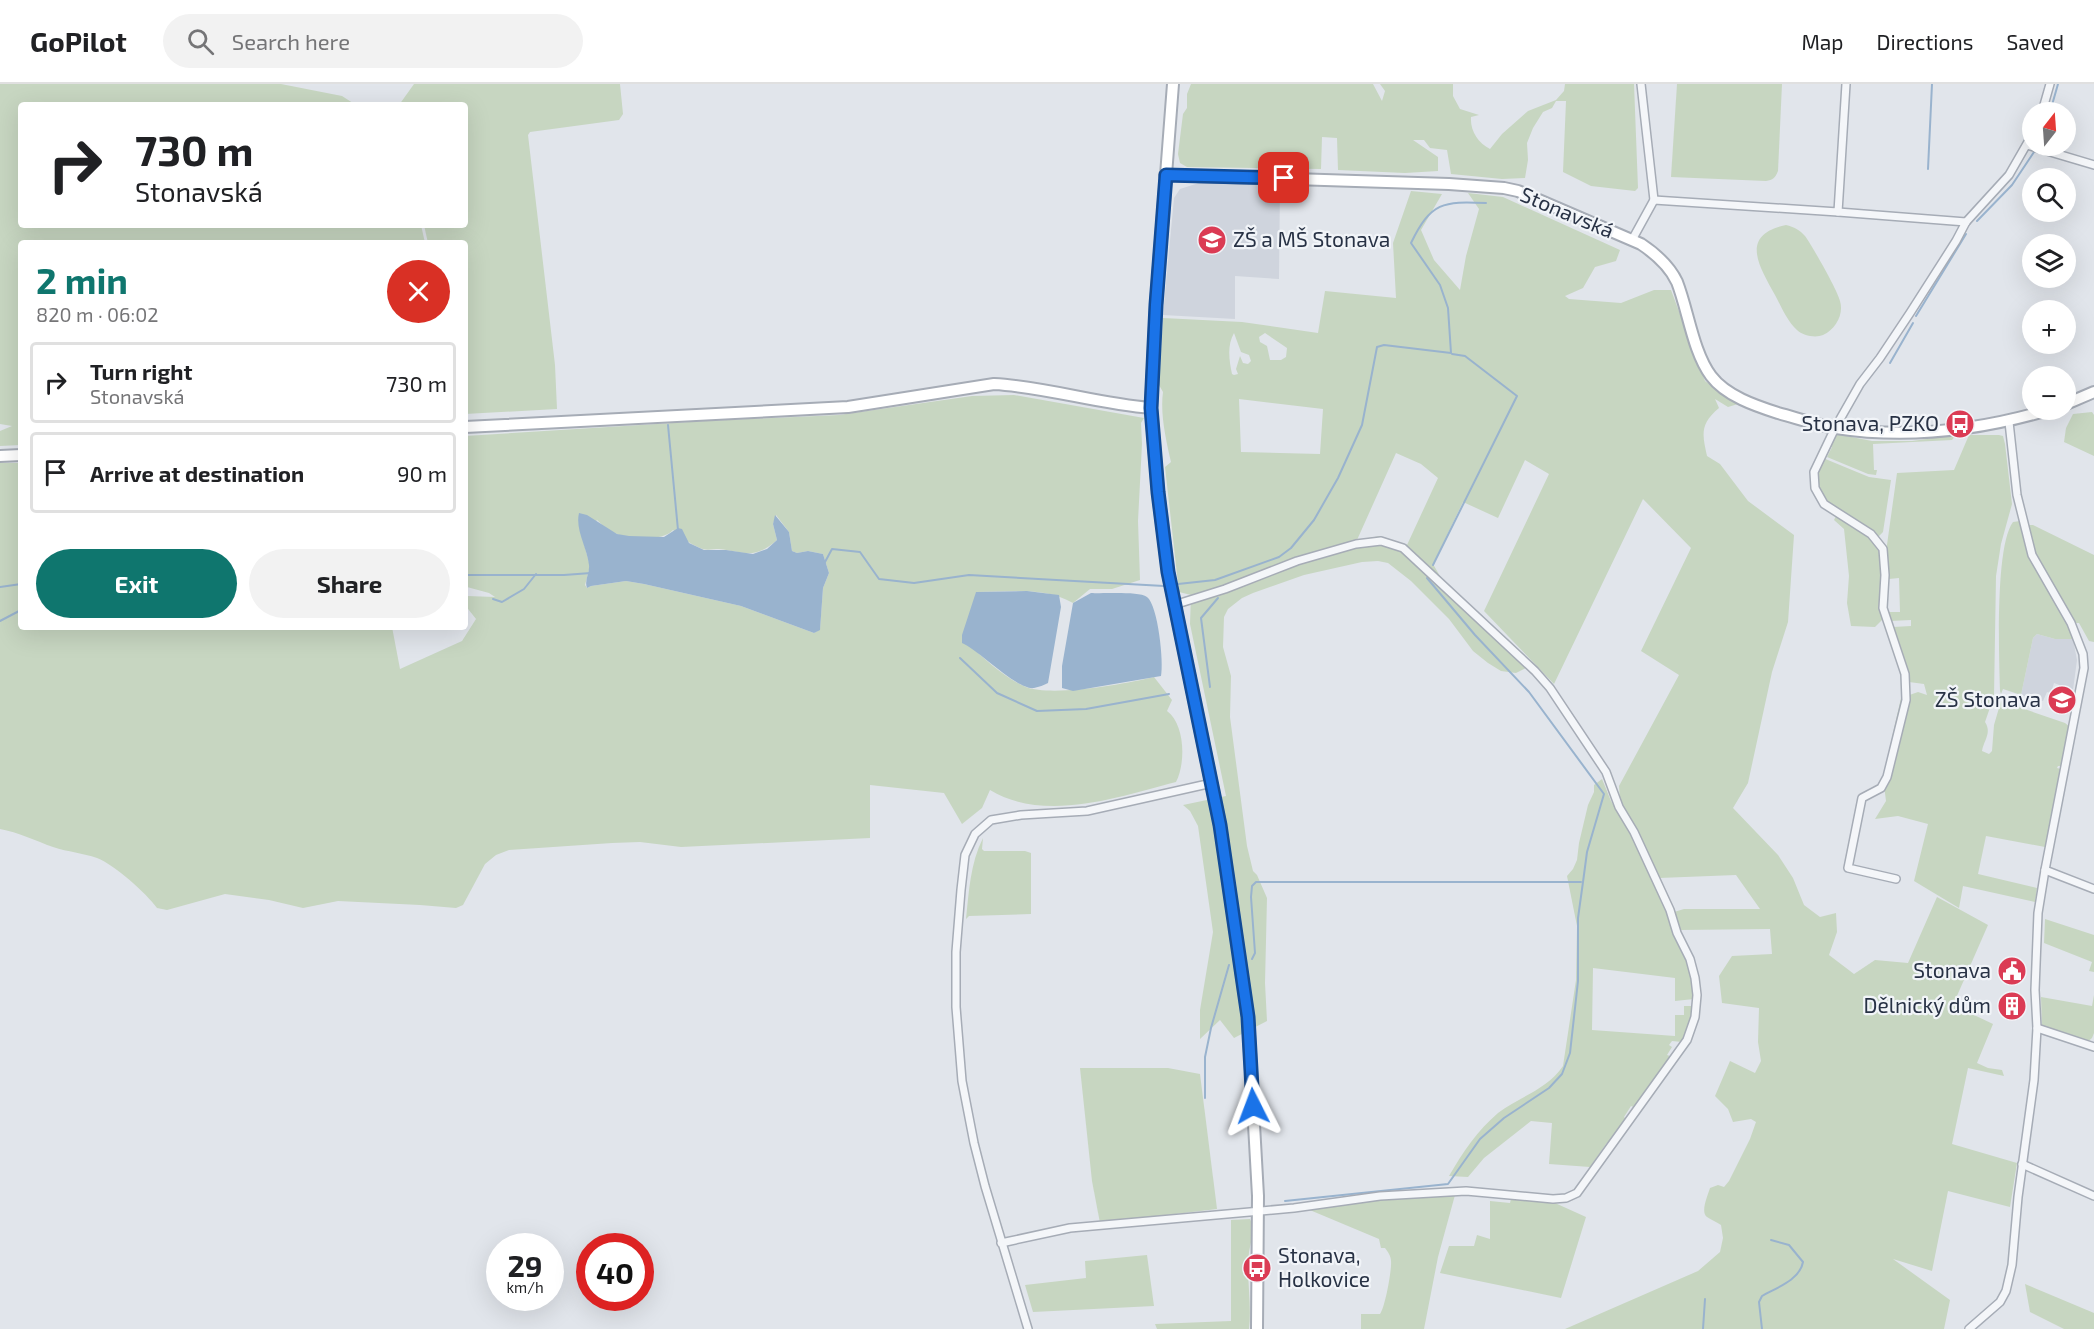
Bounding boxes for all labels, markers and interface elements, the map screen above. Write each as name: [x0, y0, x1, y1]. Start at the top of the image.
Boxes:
search box: [163, 14, 583, 68]
text: GoPilot: [30, 24, 127, 58]
icon: search: [184, 25, 217, 58]
text: Search here: [232, 28, 350, 54]
text: Map: [1801, 29, 1844, 54]
text: Directions: [1877, 29, 1973, 54]
text: Saved: [2006, 29, 2064, 54]
north arrow: [2022, 102, 2076, 156]
map controls: [2022, 102, 2076, 420]
text: 730 m: [135, 124, 254, 174]
icon: right: [36, 126, 114, 204]
pin: [1258, 152, 1309, 203]
icon: arrive: [1267, 161, 1300, 194]
button: search: [2022, 168, 2076, 222]
text: Stonavská: [135, 175, 263, 207]
street label: Stonavská: [1517, 181, 1618, 243]
school or university icon: ZŠ a MŠ Stonava: [1196, 224, 1228, 256]
place label: ZŠ a MŠ Stonava: [1233, 226, 1390, 251]
button: layers: [2022, 234, 2076, 288]
text: 2 min: [36, 258, 128, 301]
button: close: [387, 260, 450, 323]
button: +: [2022, 300, 2076, 354]
text: 820 m · 06:02: [36, 302, 159, 326]
text: Turn right: [90, 358, 192, 384]
icon: right: [39, 366, 72, 399]
button: −: [2022, 366, 2076, 420]
text: 730 m: [386, 370, 447, 396]
text: Stonavská: [90, 384, 185, 408]
bus stop icon: Stonava, PZKO: [1944, 408, 1976, 440]
place label: Stonava, PZKO: [1801, 410, 1939, 435]
icon: arrive: [39, 456, 72, 489]
text: Arrive at destination: [90, 460, 304, 486]
text: 90 m: [397, 460, 447, 486]
button: Exit: [36, 549, 237, 618]
button: Share: [249, 549, 450, 618]
school or university icon: ZŠ Stonava: [2046, 684, 2078, 716]
place label: ZŠ Stonava: [1935, 686, 2041, 711]
public building icon: Stonava: [1996, 955, 2028, 987]
place label: Stonava: [1913, 957, 1991, 982]
building icon: Dělnický dům: [1996, 990, 2028, 1022]
place label: Dělnický dům: [1863, 992, 1991, 1017]
position arrow: [1221, 1074, 1285, 1138]
speed limit sign: 40: [576, 1233, 654, 1311]
place label: Stonava, Holkovice: [1278, 1242, 1370, 1291]
text: 29: [507, 1247, 543, 1283]
bus stop icon: Stonava, Holkovice: [1241, 1252, 1273, 1284]
text: km/h: [506, 1278, 544, 1296]

